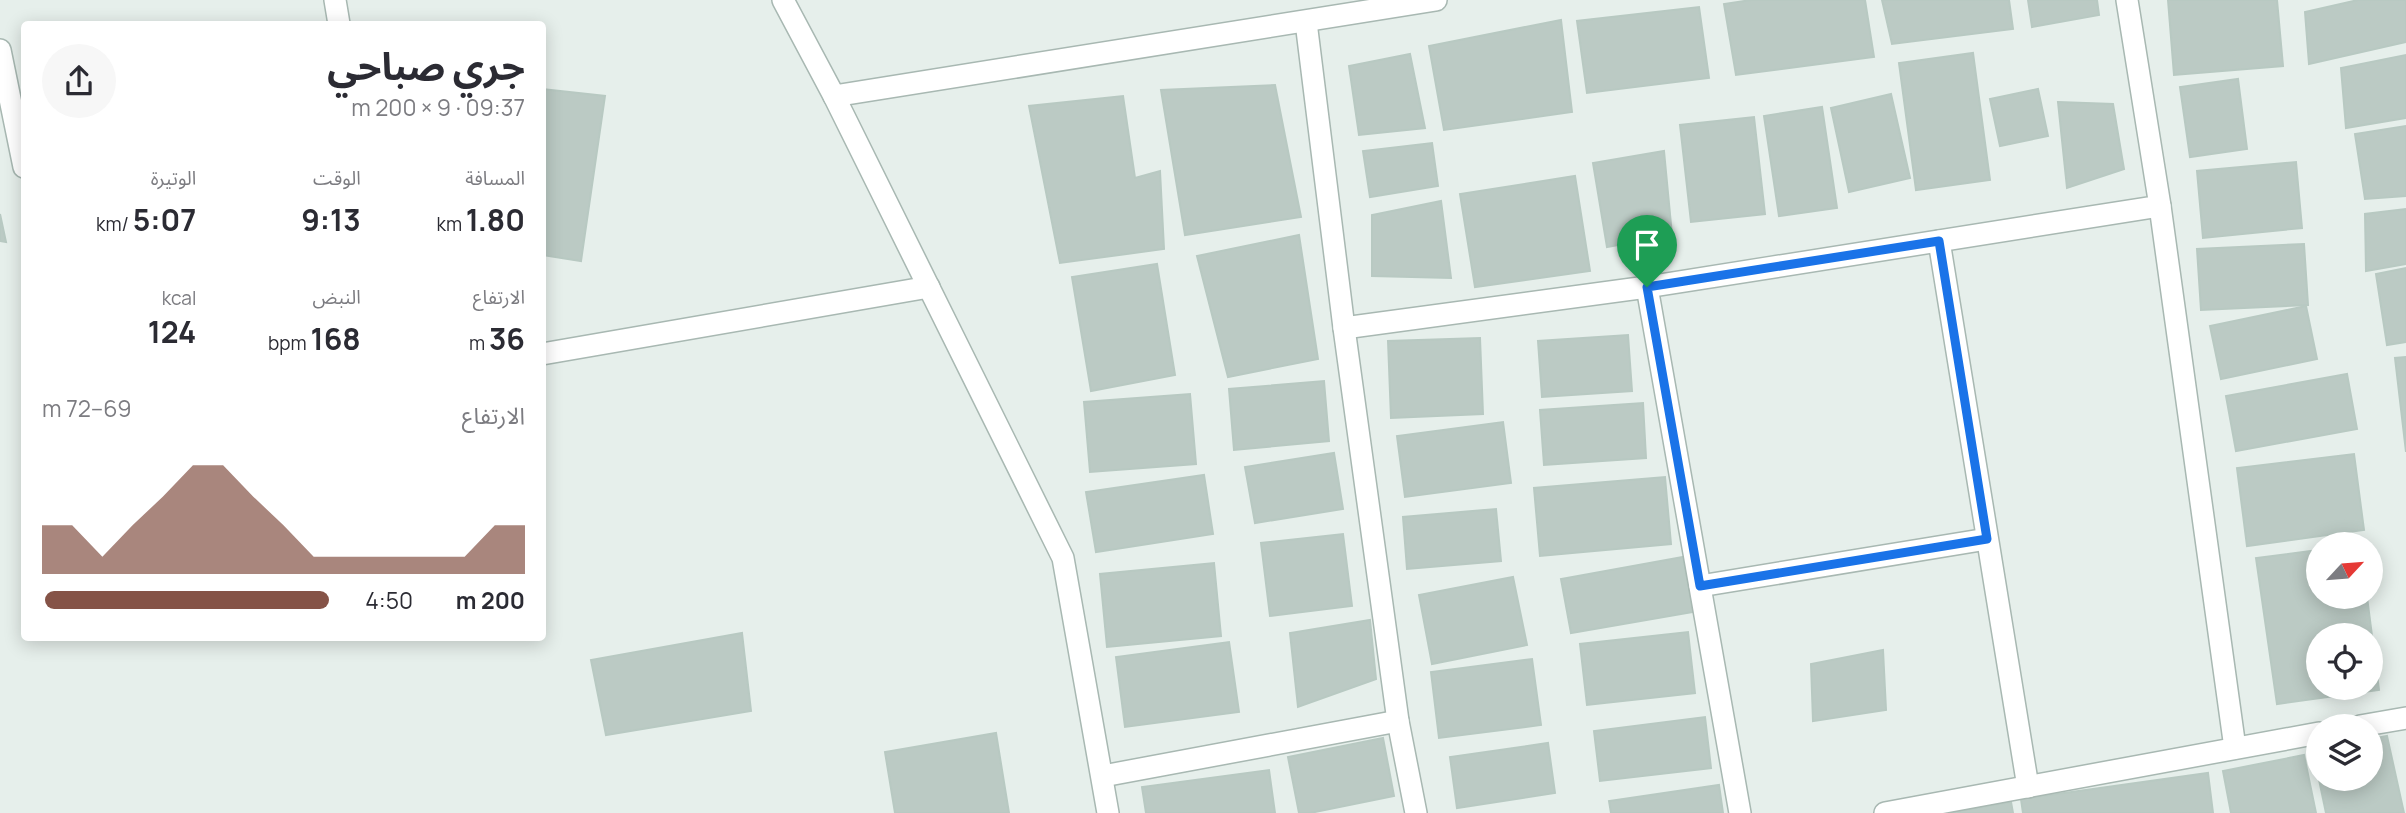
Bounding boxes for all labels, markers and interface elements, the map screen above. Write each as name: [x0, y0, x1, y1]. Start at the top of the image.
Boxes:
text: جري صباحي: [327, 39, 525, 91]
button: share: [42, 44, 116, 118]
text: 09:37 · 9 × 200 m: [351, 91, 525, 123]
text: الوتيرة: [151, 165, 196, 191]
text: الوقت: [313, 165, 361, 191]
text: المسافة: [465, 165, 525, 191]
text: 5:07: [133, 199, 196, 240]
text: 9:13: [301, 199, 361, 240]
text: 1.80: [466, 199, 525, 240]
text: /km: [96, 211, 133, 237]
text: km: [436, 211, 466, 237]
pin: [1617, 215, 1677, 287]
icon: arrive: [1628, 226, 1666, 264]
text: النبض: [312, 284, 361, 310]
text: الارتفاع: [473, 284, 525, 310]
text: kcal: [162, 285, 196, 311]
text: 124: [148, 311, 196, 352]
text: 168: [311, 318, 361, 359]
text: 36: [489, 318, 525, 359]
text: bpm: [268, 330, 311, 356]
text: m: [469, 330, 489, 356]
text: 69–72 m: [42, 392, 132, 424]
text: الارتفاع: [462, 399, 525, 431]
north arrow: [2306, 532, 2384, 609]
map controls: [2306, 532, 2383, 791]
text: 4:50: [365, 584, 413, 616]
text: 200 m: [456, 584, 525, 616]
button: locate: [2306, 623, 2383, 700]
button: layers: [2306, 714, 2383, 791]

